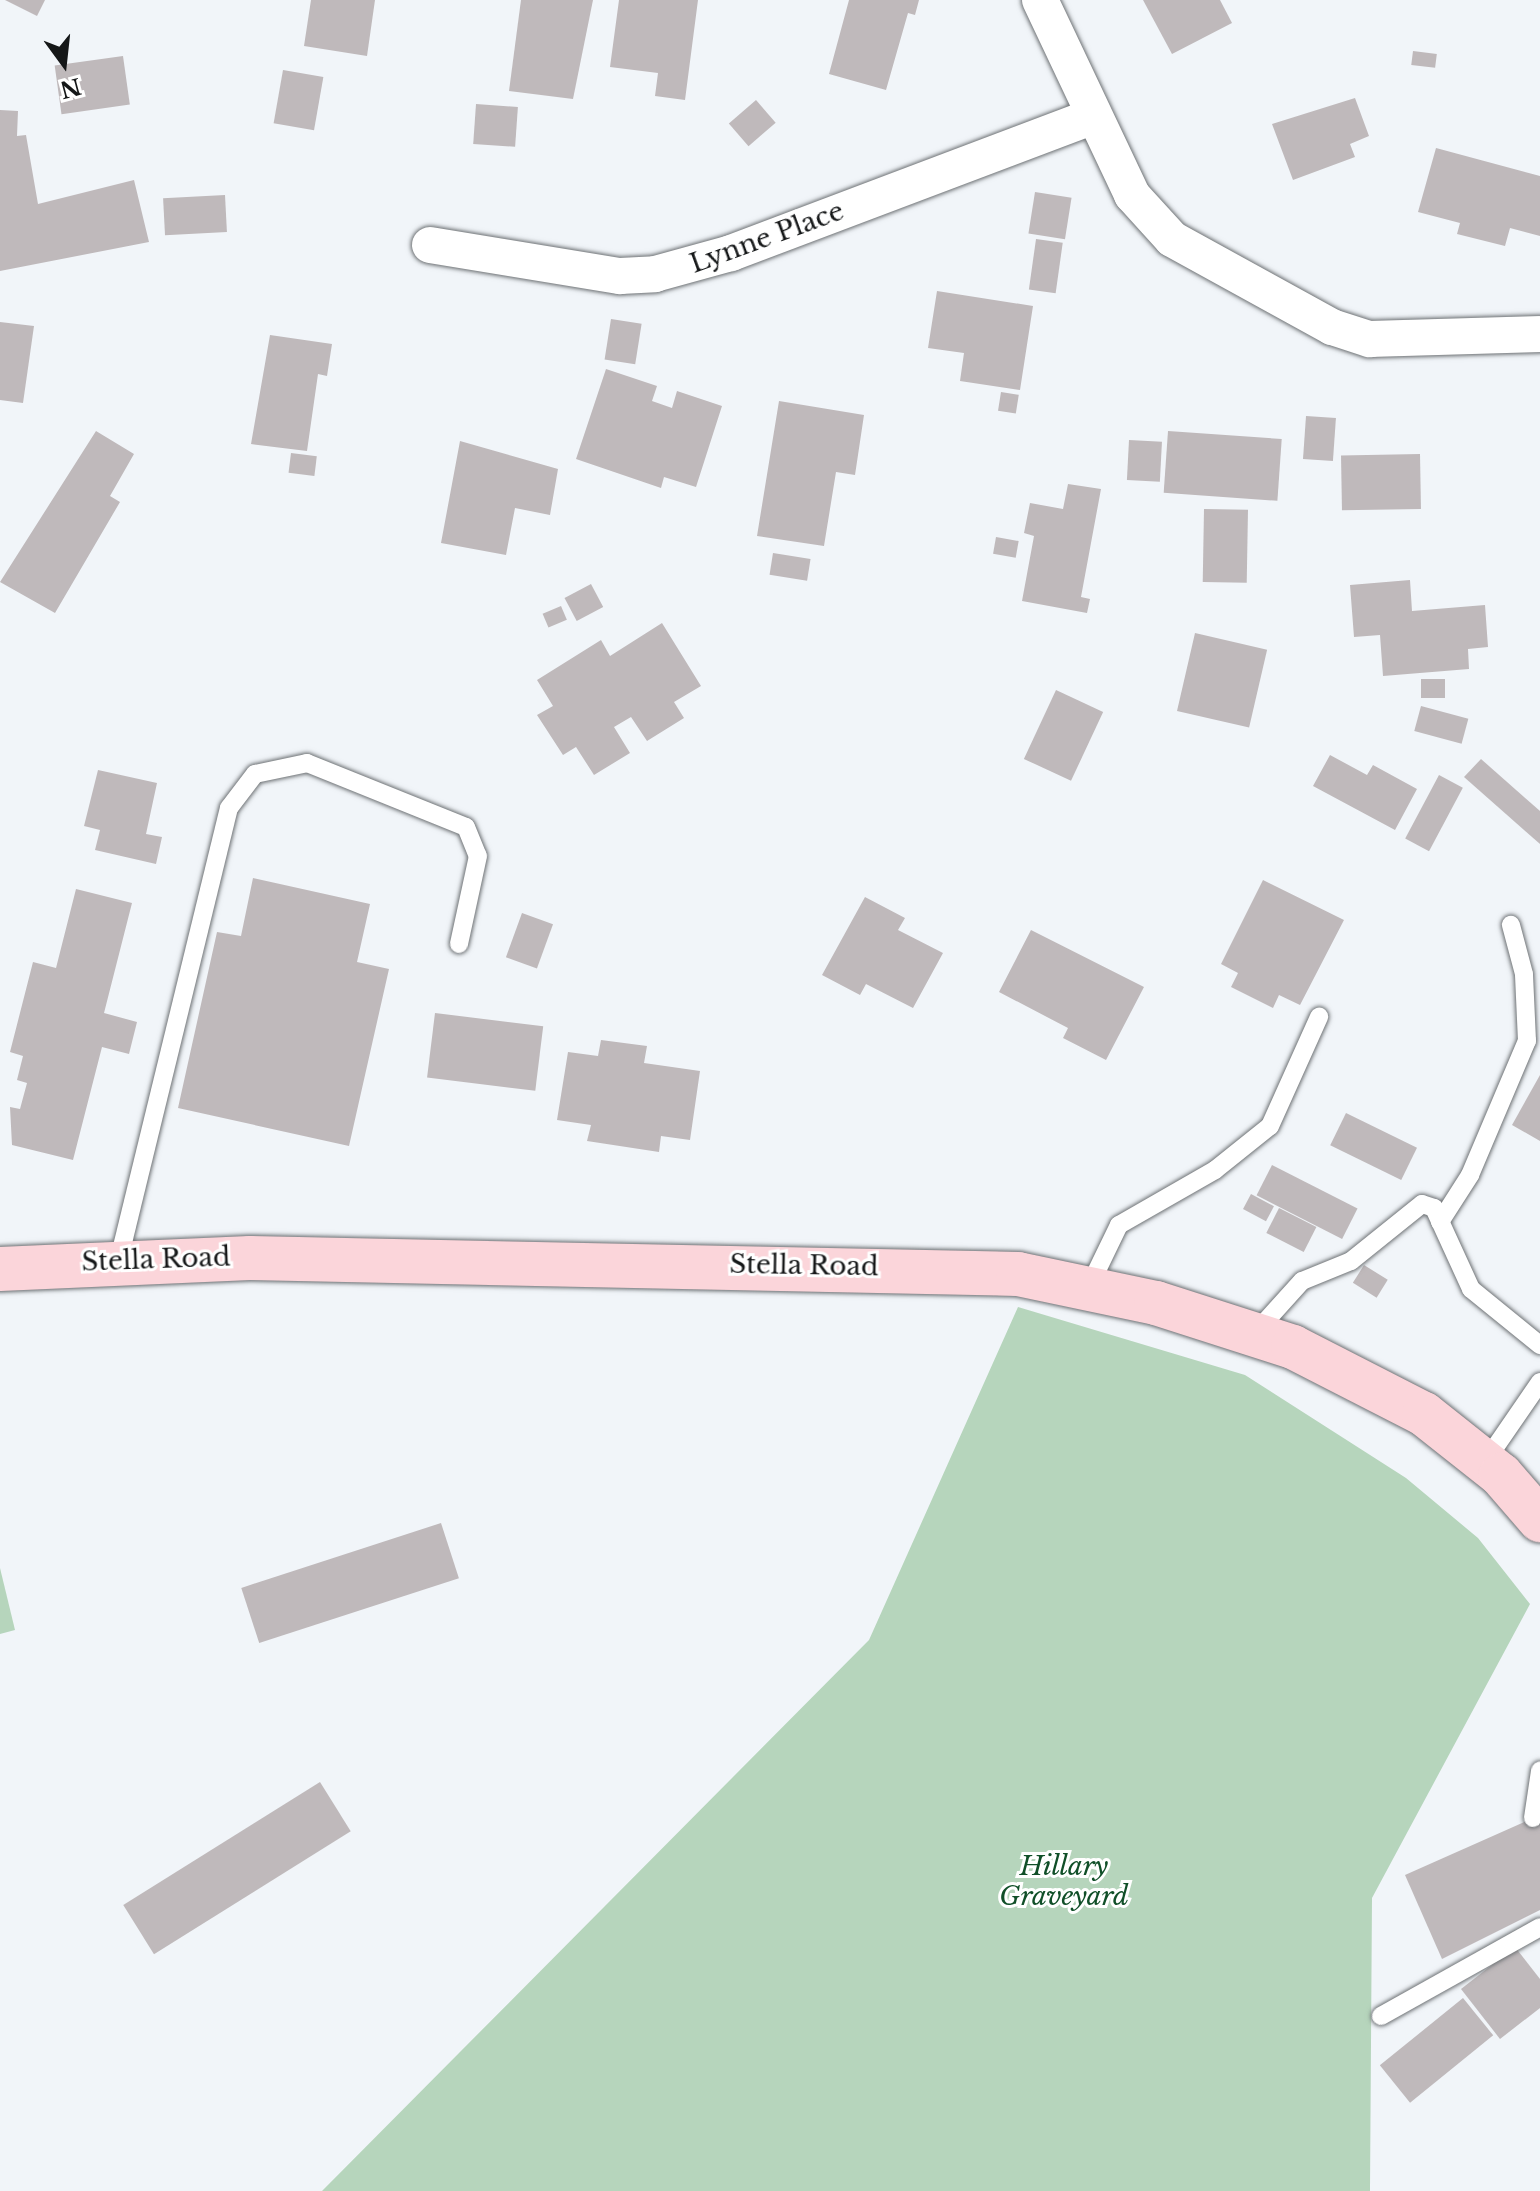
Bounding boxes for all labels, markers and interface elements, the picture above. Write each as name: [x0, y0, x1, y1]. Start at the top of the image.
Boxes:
north arrow: [24, 24, 104, 104]
text: N: [57, 72, 84, 103]
street label: Lynne Place: [686, 196, 848, 280]
street label: Stella Road: [81, 1242, 231, 1278]
street label: Stella Road: [729, 1249, 879, 1283]
park label: Hillary Graveyard: [999, 1851, 1129, 1912]

